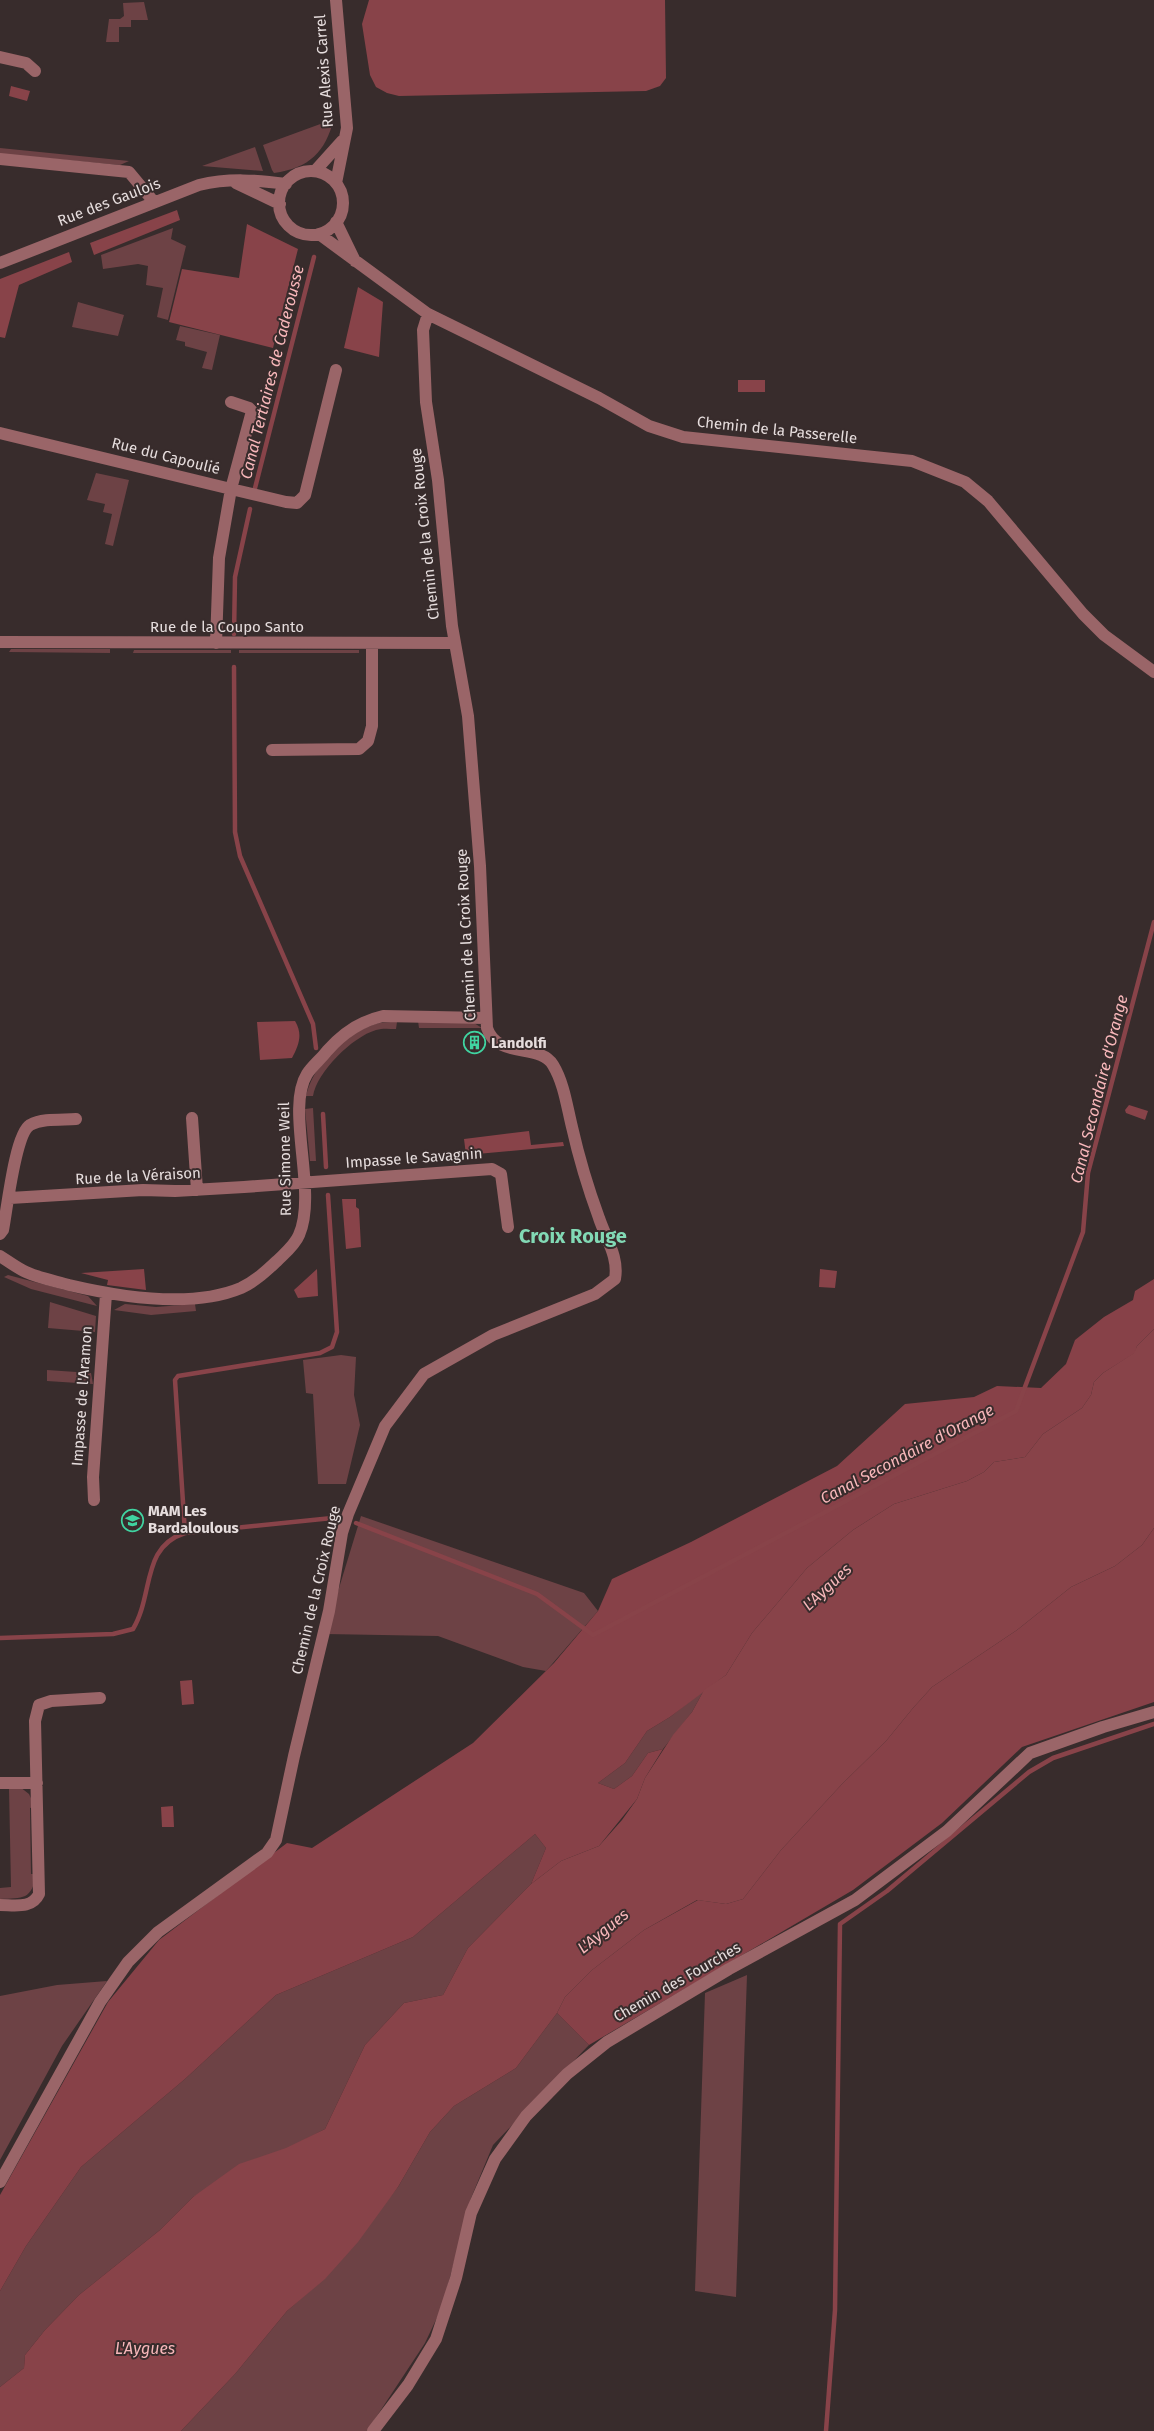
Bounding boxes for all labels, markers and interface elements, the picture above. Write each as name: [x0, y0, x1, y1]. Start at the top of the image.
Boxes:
street label: Rue Alexis Carrel: [311, 13, 337, 128]
street label: Rue des Gaulois: [55, 174, 163, 230]
water label: Canal Tertiaires de Caderousse: [236, 263, 308, 481]
street label: Chemin de la Passerelle: [696, 413, 858, 447]
street label: Rue du Capoulié: [110, 434, 222, 478]
street label: Chemin de la Croix Rouge: [407, 447, 443, 621]
street label: Rue de la Coupo Santo: [150, 618, 304, 636]
street label: Chemin de la Croix Rouge: [452, 848, 480, 1022]
water label: Canal Secondaire d'Orange: [1066, 993, 1132, 1185]
building icon: Landolfi: [463, 1031, 487, 1055]
place label: Landolfi: [491, 1034, 547, 1052]
street label: Rue Simone Weil: [275, 1101, 295, 1216]
street label: Impasse le Savagnin: [345, 1144, 483, 1172]
street label: Rue de la Véraison: [75, 1164, 201, 1188]
district label: Croix Rouge: [519, 1224, 627, 1248]
street label: Impasse de l'Aramon: [68, 1325, 96, 1467]
water label: Canal Secondaire d'Orange: [817, 1400, 997, 1508]
place label: MAM Les Bardaloulous: [148, 1502, 239, 1537]
street label: Chemin de la Croix Rouge: [288, 1504, 344, 1676]
school or university icon: MAM Les Bardaloulous: [120, 1508, 144, 1532]
water label: L'Aygues: [799, 1560, 855, 1614]
water label: L'Aygues: [574, 1905, 632, 1957]
street label: Chemin des Fourches: [610, 1938, 744, 2026]
water label: L'Aygues: [115, 2339, 175, 2358]

